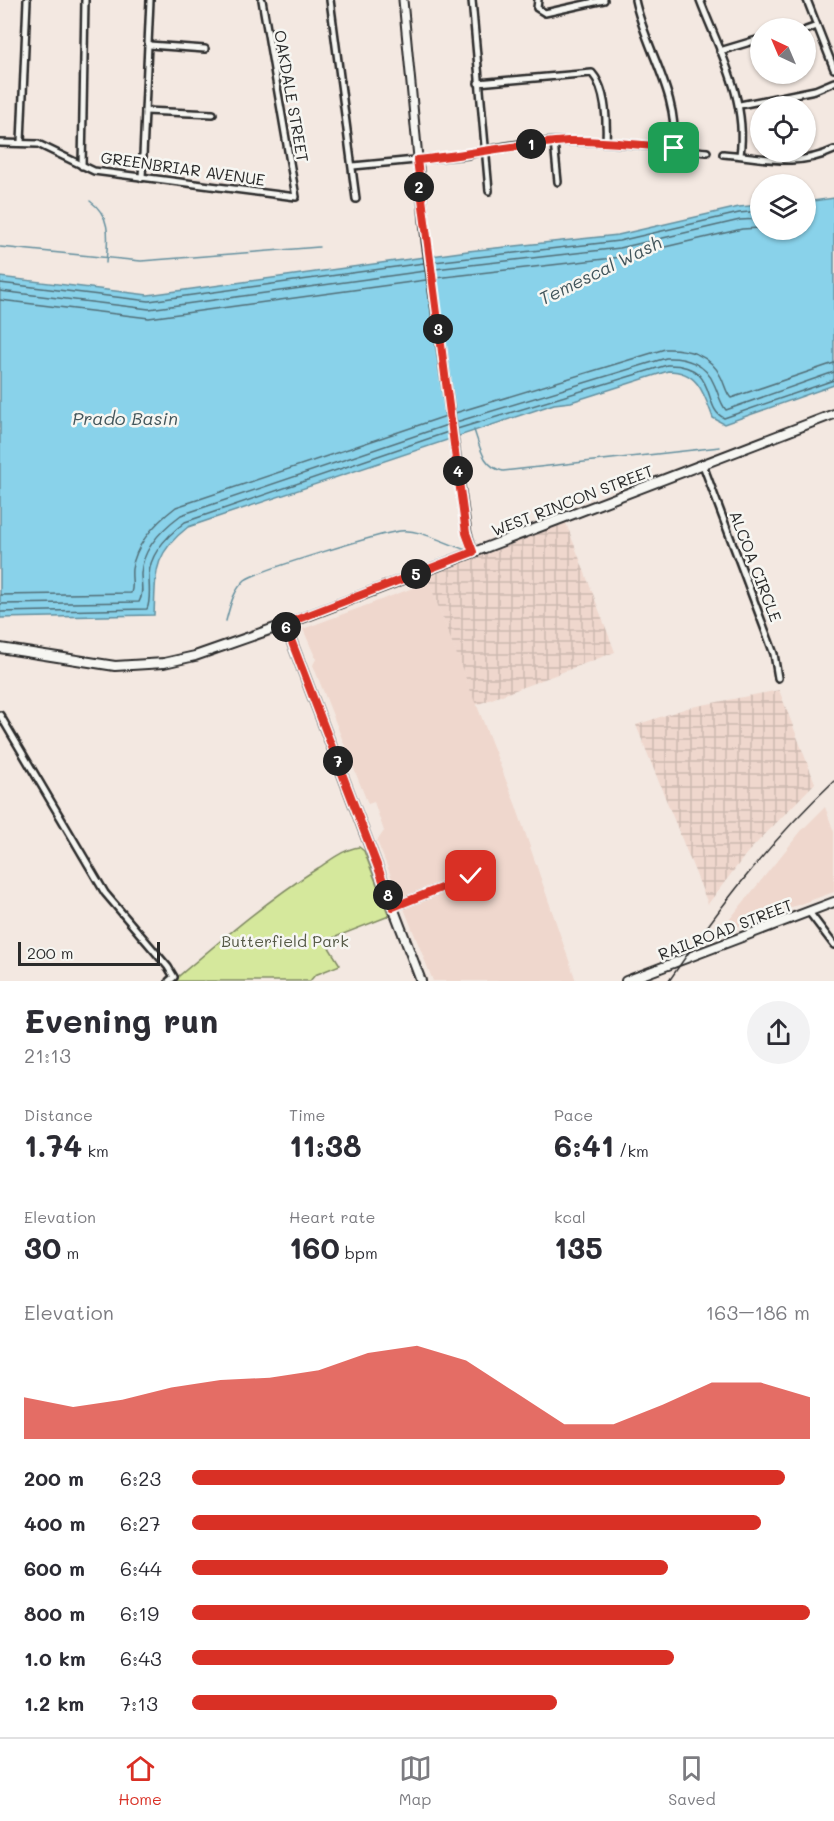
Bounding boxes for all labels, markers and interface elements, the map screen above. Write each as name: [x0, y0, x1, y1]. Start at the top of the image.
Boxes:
north arrow: [750, 18, 816, 84]
map controls: [750, 18, 816, 240]
street label: OAKDALE STREET: [270, 28, 314, 164]
button: locate: [750, 96, 816, 162]
pin: [648, 122, 699, 173]
pin: 1: [516, 129, 546, 159]
icon: arrive: [657, 131, 690, 164]
text: 1: [527, 133, 535, 154]
street label: GREENBRIAR AVENUE: [100, 146, 266, 190]
pin: 2: [404, 172, 434, 202]
button: layers: [750, 174, 816, 240]
text: 2: [415, 176, 423, 197]
water label: Temescal Wash: [535, 230, 665, 310]
pin: 3: [423, 314, 453, 344]
text: 3: [433, 318, 443, 339]
water label: Prado Basin: [72, 406, 178, 430]
pin: 4: [443, 456, 473, 486]
street label: WEST RINCON STREET: [488, 459, 656, 541]
text: 4: [453, 460, 463, 481]
street label: ALCOA CIRCLE: [725, 507, 787, 625]
pin: 5: [401, 559, 431, 589]
text: 5: [411, 563, 421, 584]
pin: 6: [271, 612, 301, 642]
text: 6: [281, 616, 291, 637]
pin: 7: [323, 746, 353, 776]
text: 7: [334, 750, 342, 771]
pin: [445, 850, 496, 901]
icon: check: [454, 859, 487, 892]
pin: 8: [373, 880, 403, 910]
text: 8: [383, 884, 393, 905]
street label: RAILROAD STREET: [655, 894, 795, 964]
park label: Butterfield Park: [221, 930, 349, 951]
scale bar: [18, 939, 160, 966]
text: 200 m: [27, 942, 74, 963]
text: Evening run: [24, 998, 218, 1041]
button: share: [747, 1001, 810, 1064]
text: 21:13: [24, 1042, 71, 1068]
text: Distance: [24, 1104, 93, 1125]
text: Time: [289, 1104, 325, 1125]
text: Pace: [554, 1104, 593, 1125]
text: 1.74: [24, 1125, 82, 1165]
text: 11:38: [289, 1125, 362, 1165]
text: 6:41: [554, 1125, 614, 1165]
text: km: [82, 1140, 109, 1161]
text: /km: [614, 1140, 649, 1161]
text: Elevation: [24, 1206, 96, 1227]
text: Heart rate: [289, 1206, 375, 1227]
text: kcal: [554, 1206, 586, 1227]
text: 30: [24, 1227, 61, 1267]
text: 160: [289, 1227, 340, 1267]
text: 135: [554, 1227, 603, 1267]
text: m: [61, 1242, 79, 1263]
text: bpm: [340, 1242, 378, 1263]
text: Elevation: [24, 1299, 114, 1325]
text: 163–186 m: [705, 1299, 810, 1325]
text: 200 m: [24, 1465, 84, 1491]
text: 6:23: [120, 1465, 161, 1491]
text: 400 m: [24, 1510, 85, 1536]
text: 6:27: [120, 1510, 161, 1536]
text: 600 m: [24, 1555, 85, 1581]
text: 6:44: [120, 1555, 162, 1581]
text: 800 m: [24, 1600, 85, 1626]
text: 6:19: [120, 1600, 159, 1626]
text: 1.0 km: [24, 1645, 86, 1671]
text: 6:43: [120, 1645, 162, 1671]
text: 1.2 km: [24, 1690, 84, 1716]
text: 7:13: [120, 1690, 158, 1716]
tab: Home: [118, 1752, 162, 1809]
tab: Map: [399, 1752, 432, 1809]
tab: Saved: [668, 1752, 716, 1809]

